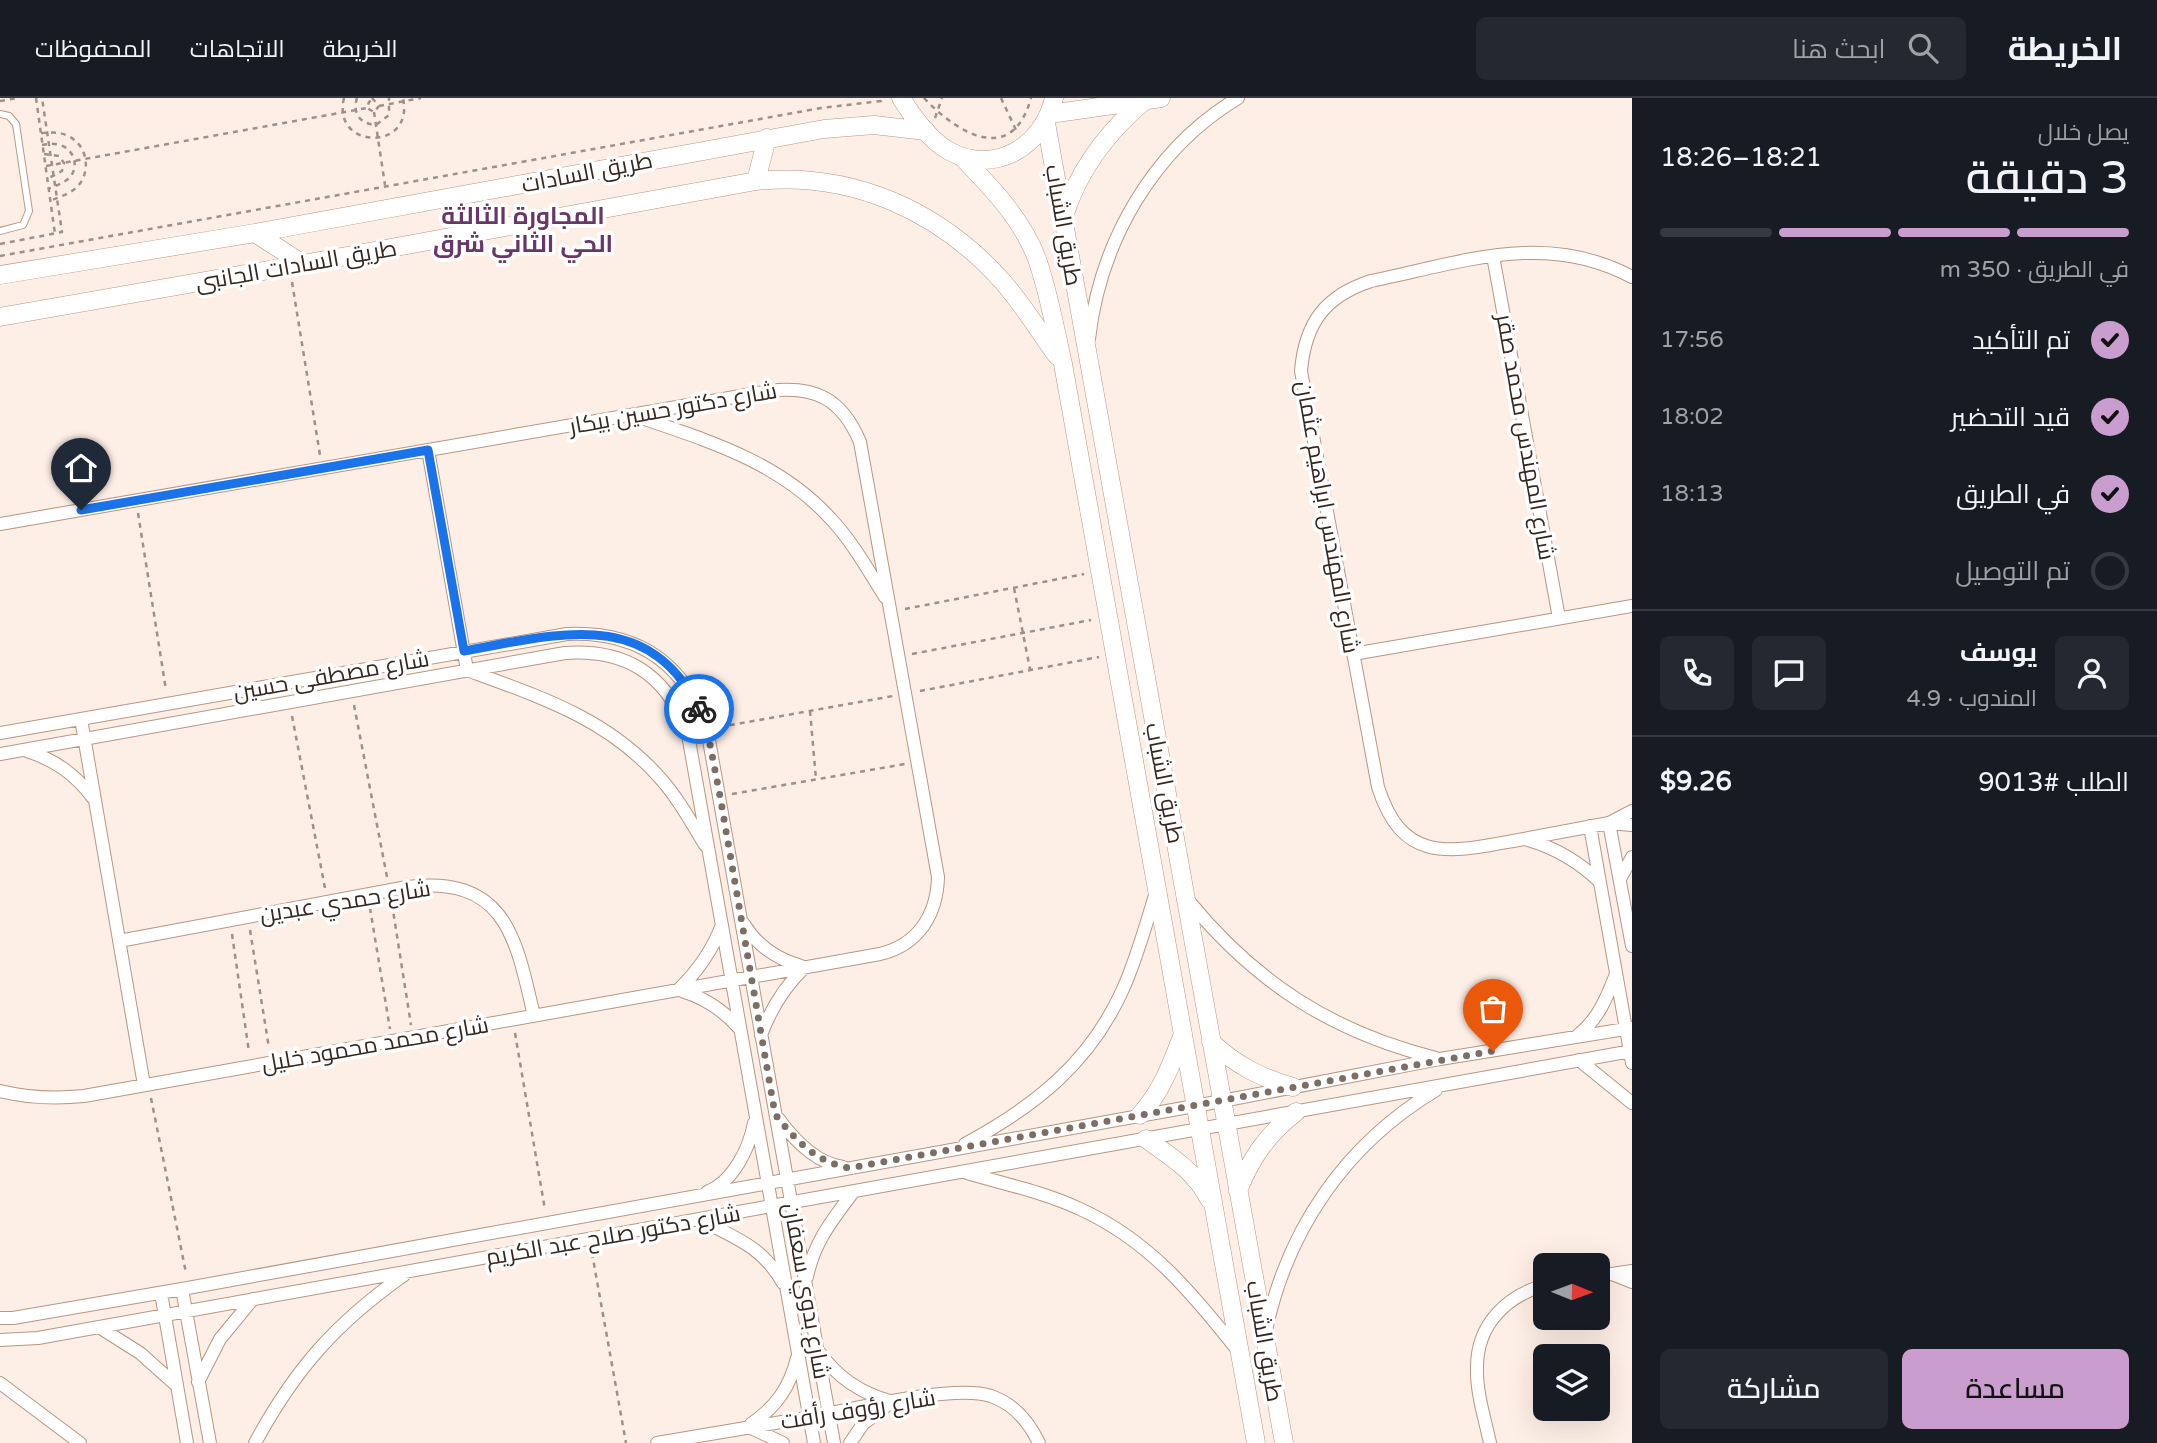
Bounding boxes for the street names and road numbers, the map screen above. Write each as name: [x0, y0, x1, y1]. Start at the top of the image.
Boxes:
street label: طريق السادات: [519, 147, 655, 199]
street label: طريق الشباب: [1039, 162, 1087, 288]
street label: طريق السادات الجانبى: [193, 234, 399, 297]
street label: شارع المهندس محمد صقر: [1488, 310, 1560, 563]
street label: شارع دكتور حسين بيكار: [565, 377, 779, 442]
street label: شارع المهندس ابراهيم عثمان: [1288, 379, 1365, 656]
street label: شارع مصطفى حسين: [231, 645, 432, 708]
street label: طريق الشباب: [1139, 720, 1189, 846]
street label: شارع حمدي عبدين: [258, 875, 433, 932]
street label: شارع محمد محمود خليل: [259, 1011, 491, 1080]
street label: شارع دكتور صلاح عبد الكريم: [484, 1200, 743, 1273]
street label: شارع بدوي سعفان: [774, 1201, 835, 1382]
street label: طريق الشباب: [1240, 1278, 1288, 1404]
street label: شارع رؤوف رأفت: [778, 1382, 938, 1437]

